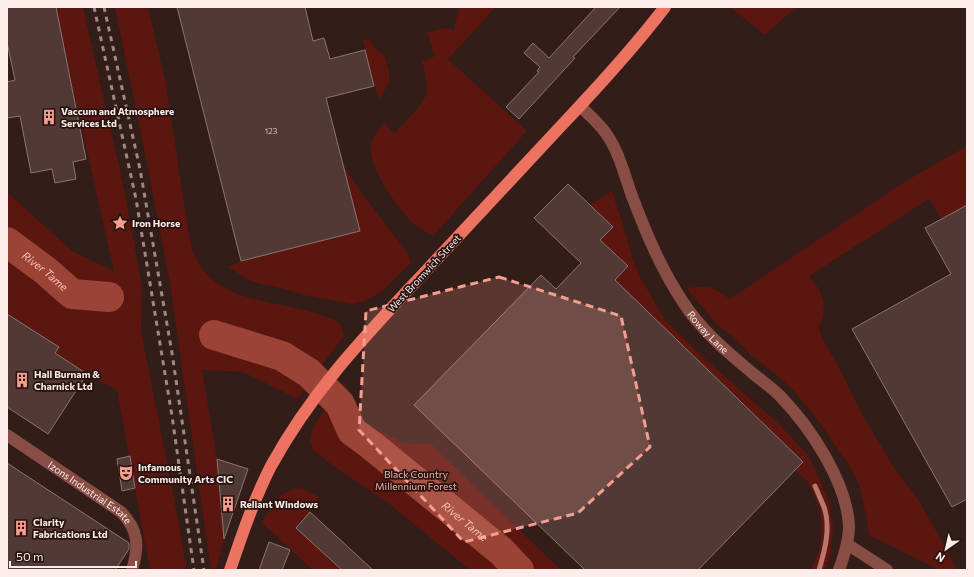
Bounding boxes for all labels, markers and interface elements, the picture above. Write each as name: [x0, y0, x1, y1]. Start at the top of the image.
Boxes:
place label: Vaccum and Atmosphere Services Ltd: [61, 105, 174, 129]
building icon: Vaccum and Atmosphere Services Ltd: [40, 108, 58, 126]
house number: 123: [265, 126, 278, 136]
place icon: Iron Horse: [111, 214, 129, 232]
place label: Iron Horse: [132, 217, 180, 229]
street label: West Bromwich Street: [385, 232, 463, 314]
water label: River Tame: [20, 249, 71, 294]
street label: Roway Lane: [685, 308, 731, 356]
place label: Hall Burnam & Charnick Ltd: [34, 368, 100, 392]
building icon: Hall Burnam & Charnick Ltd: [13, 371, 31, 389]
street label: Izons Industrial Estate: [46, 459, 134, 526]
place label: Infamous Community Arts CIC: [138, 461, 233, 485]
theatre icon: Infamous Community Arts CIC: [117, 464, 135, 482]
park label: Black Country Millennium Forest: [375, 468, 457, 492]
building icon: Reliant Windows: [219, 495, 237, 513]
place label: Reliant Windows: [240, 498, 318, 510]
water label: River Tame: [439, 499, 491, 544]
place label: Clarity Fabrications Ltd: [33, 516, 108, 540]
building icon: Clarity Fabrications Ltd: [12, 519, 30, 537]
north arrow: [926, 529, 966, 569]
scale bar: [10, 543, 136, 569]
text: 50 m: [16, 549, 44, 563]
text: N: [933, 550, 947, 565]

